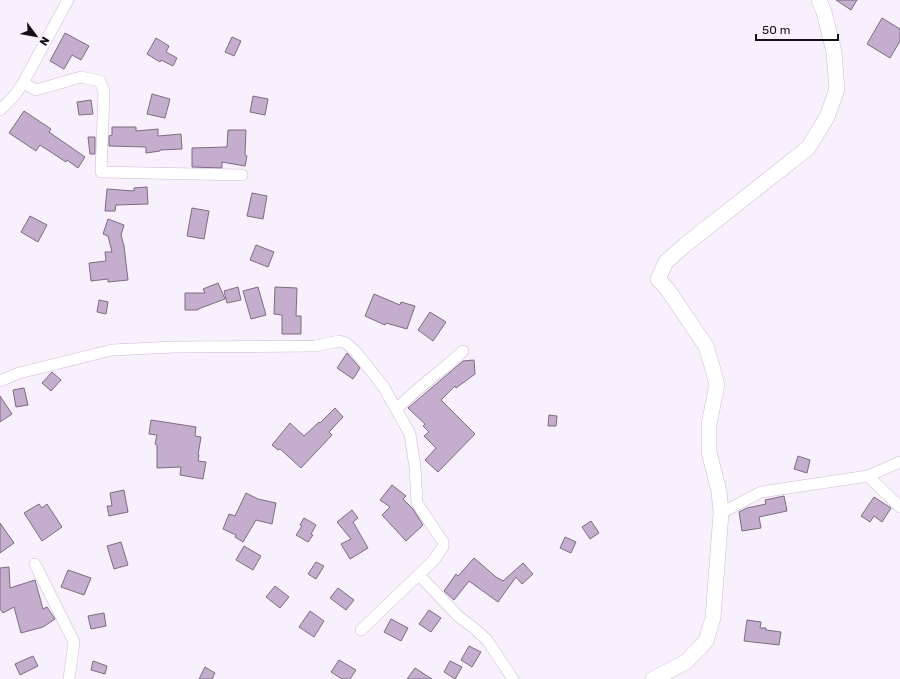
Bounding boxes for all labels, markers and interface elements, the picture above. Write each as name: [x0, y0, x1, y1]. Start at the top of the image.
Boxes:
north arrow: [16, 16, 56, 56]
scale bar: [756, 16, 838, 42]
text: 50 m: [762, 23, 790, 37]
text: N: [36, 34, 52, 48]

